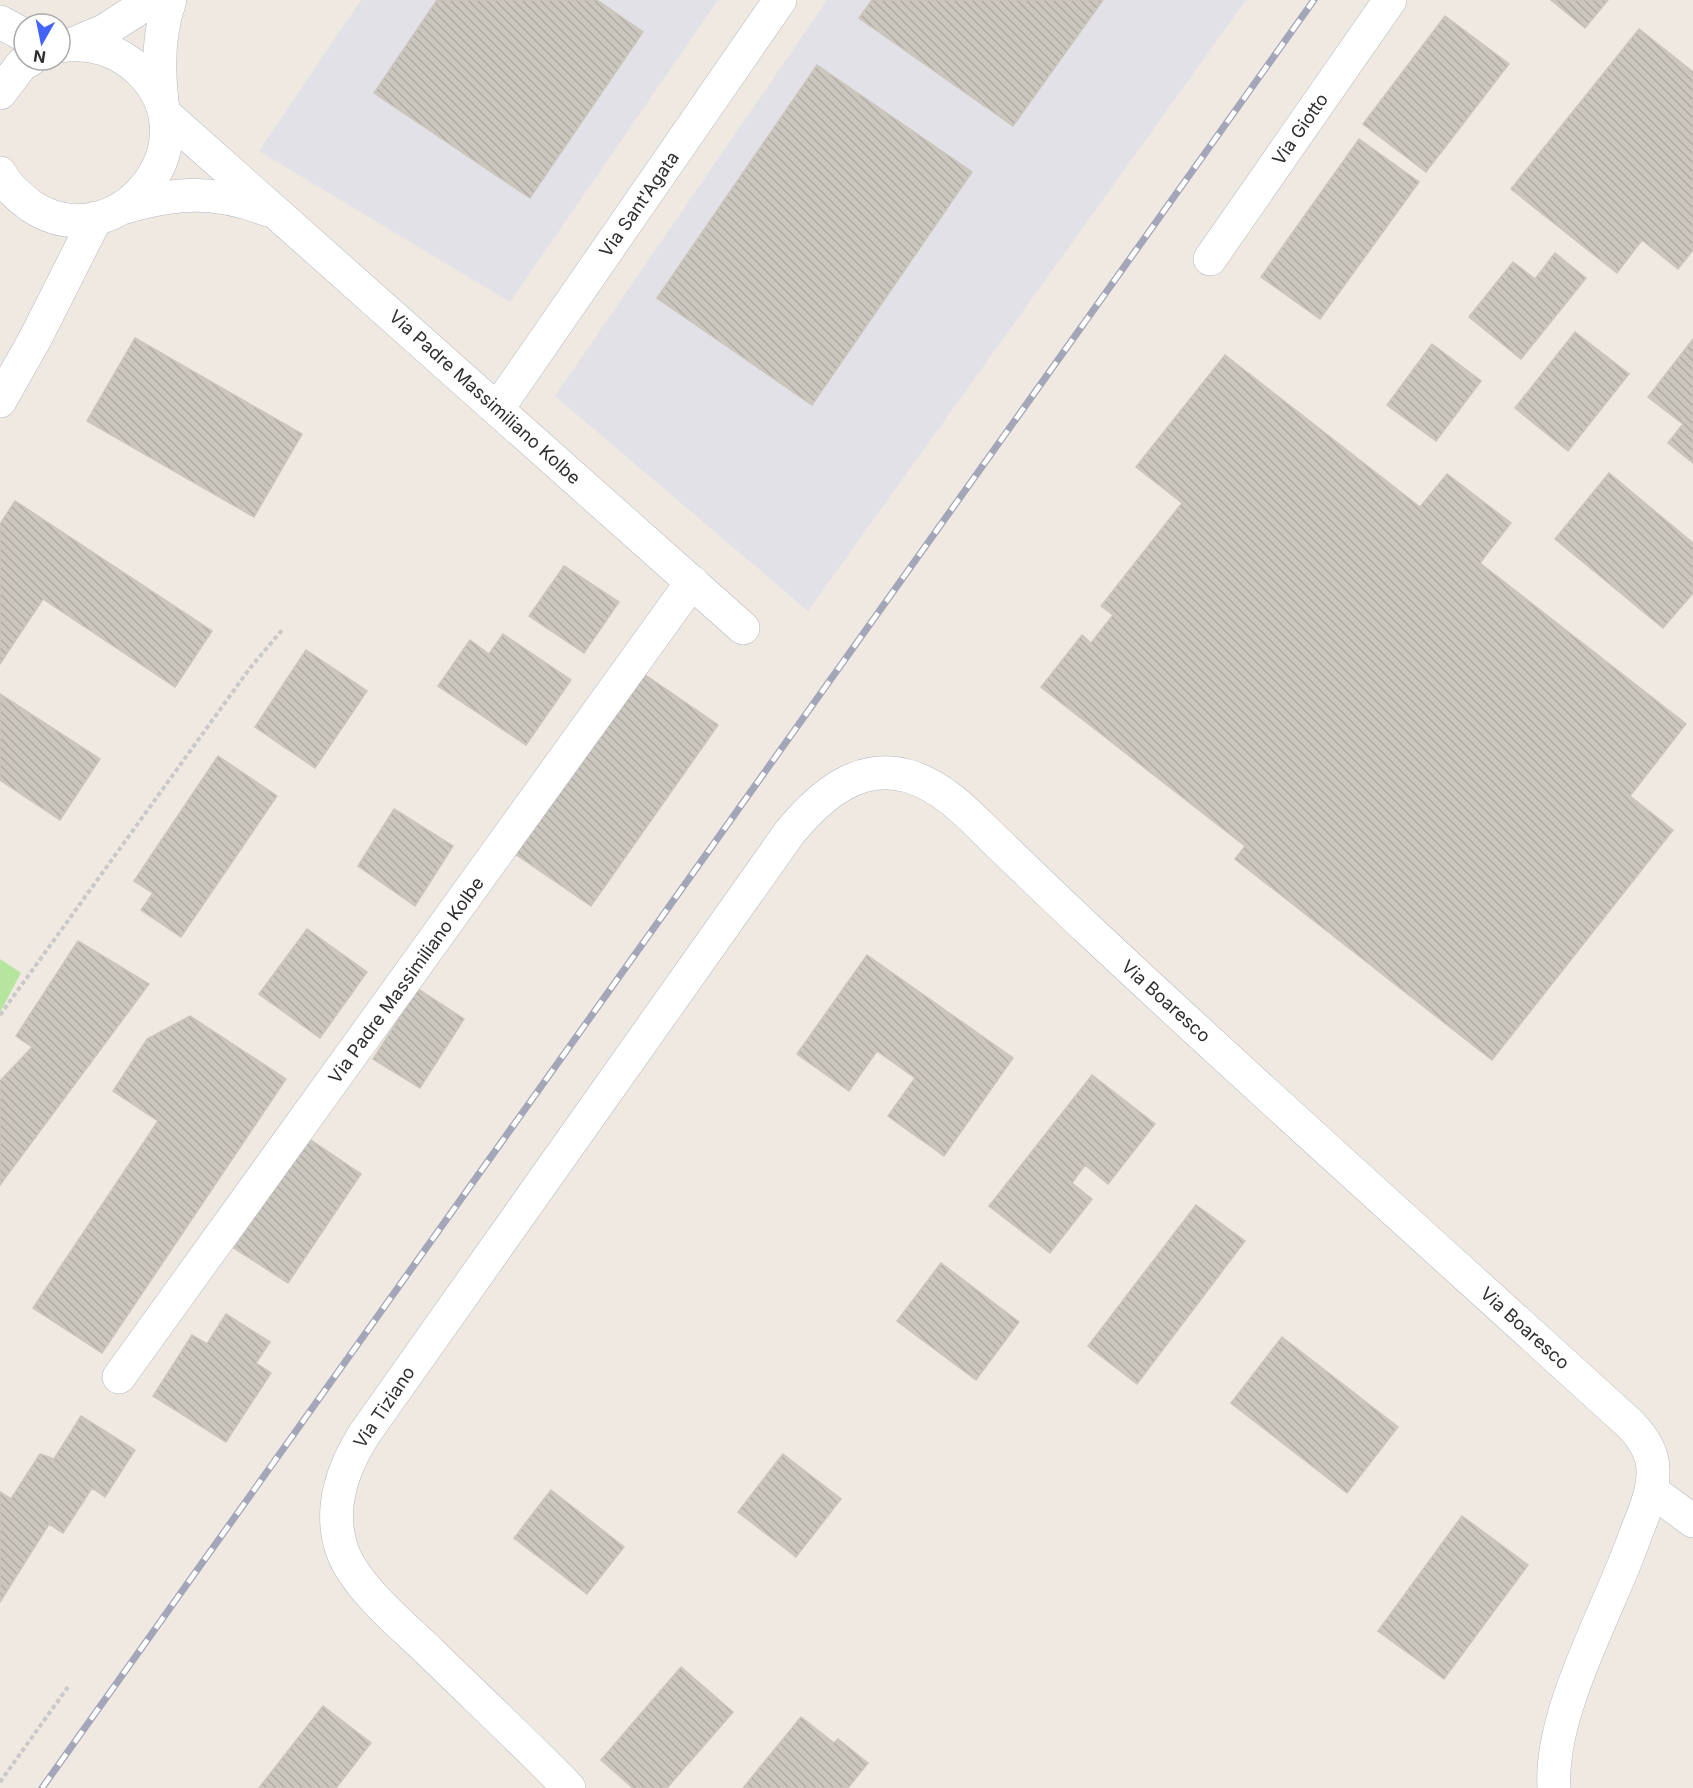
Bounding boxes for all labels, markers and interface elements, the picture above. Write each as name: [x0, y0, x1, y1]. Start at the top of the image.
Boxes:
north arrow: [12, 12, 72, 72]
text: N: [32, 46, 47, 68]
street label: Via Giotto: [1268, 89, 1332, 169]
street label: Via Sant'Agata: [595, 147, 683, 261]
street label: Via Padre Massimiliano Kolbe: [385, 306, 585, 488]
street label: Via Padre Massimiliano Kolbe: [324, 873, 488, 1087]
street label: Via Boaresco: [1117, 956, 1215, 1046]
street label: Via Boaresco: [1476, 1283, 1574, 1373]
street label: Via Tiziano: [349, 1362, 419, 1452]

